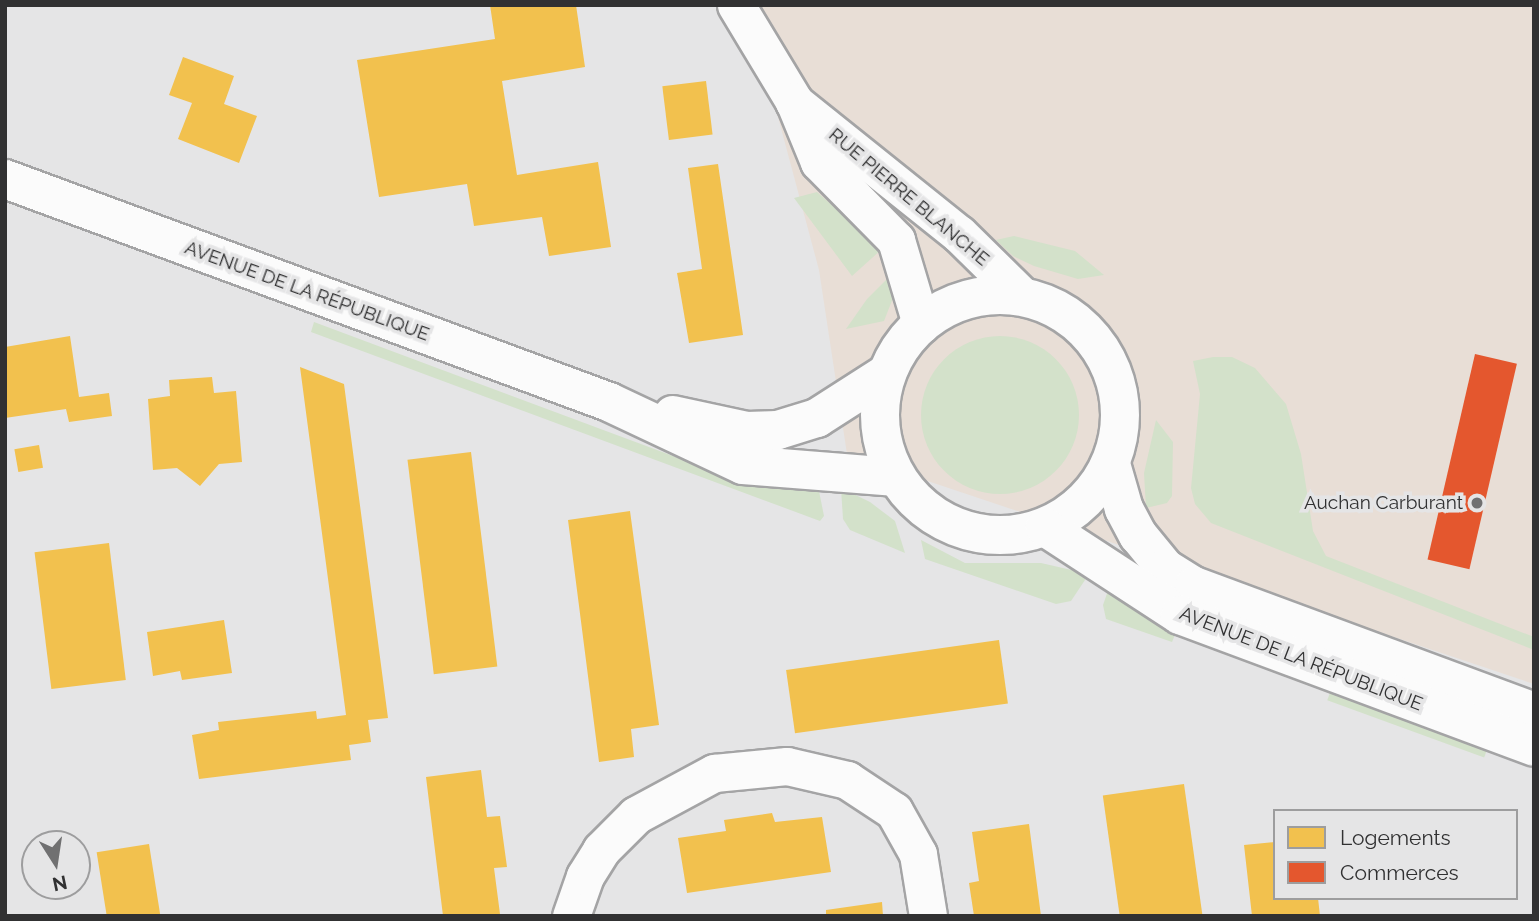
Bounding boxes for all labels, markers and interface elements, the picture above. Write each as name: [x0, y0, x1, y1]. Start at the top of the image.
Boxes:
street label: RUE PIERRE BLANCHE: [824, 123, 994, 271]
street label: AVENUE DE LA RÉPUBLIQUE: [181, 236, 433, 346]
place label: Auchan Carburant: [1304, 492, 1463, 514]
marker: Auchan Carburant: [1469, 495, 1485, 511]
street label: AVENUE DE LA RÉPUBLIQUE: [1176, 602, 1426, 716]
legend: [1273, 809, 1518, 900]
text: Logements: [1340, 825, 1451, 850]
north arrow: [21, 830, 91, 900]
text: Commerces: [1340, 860, 1459, 885]
text: N: [51, 871, 69, 896]

